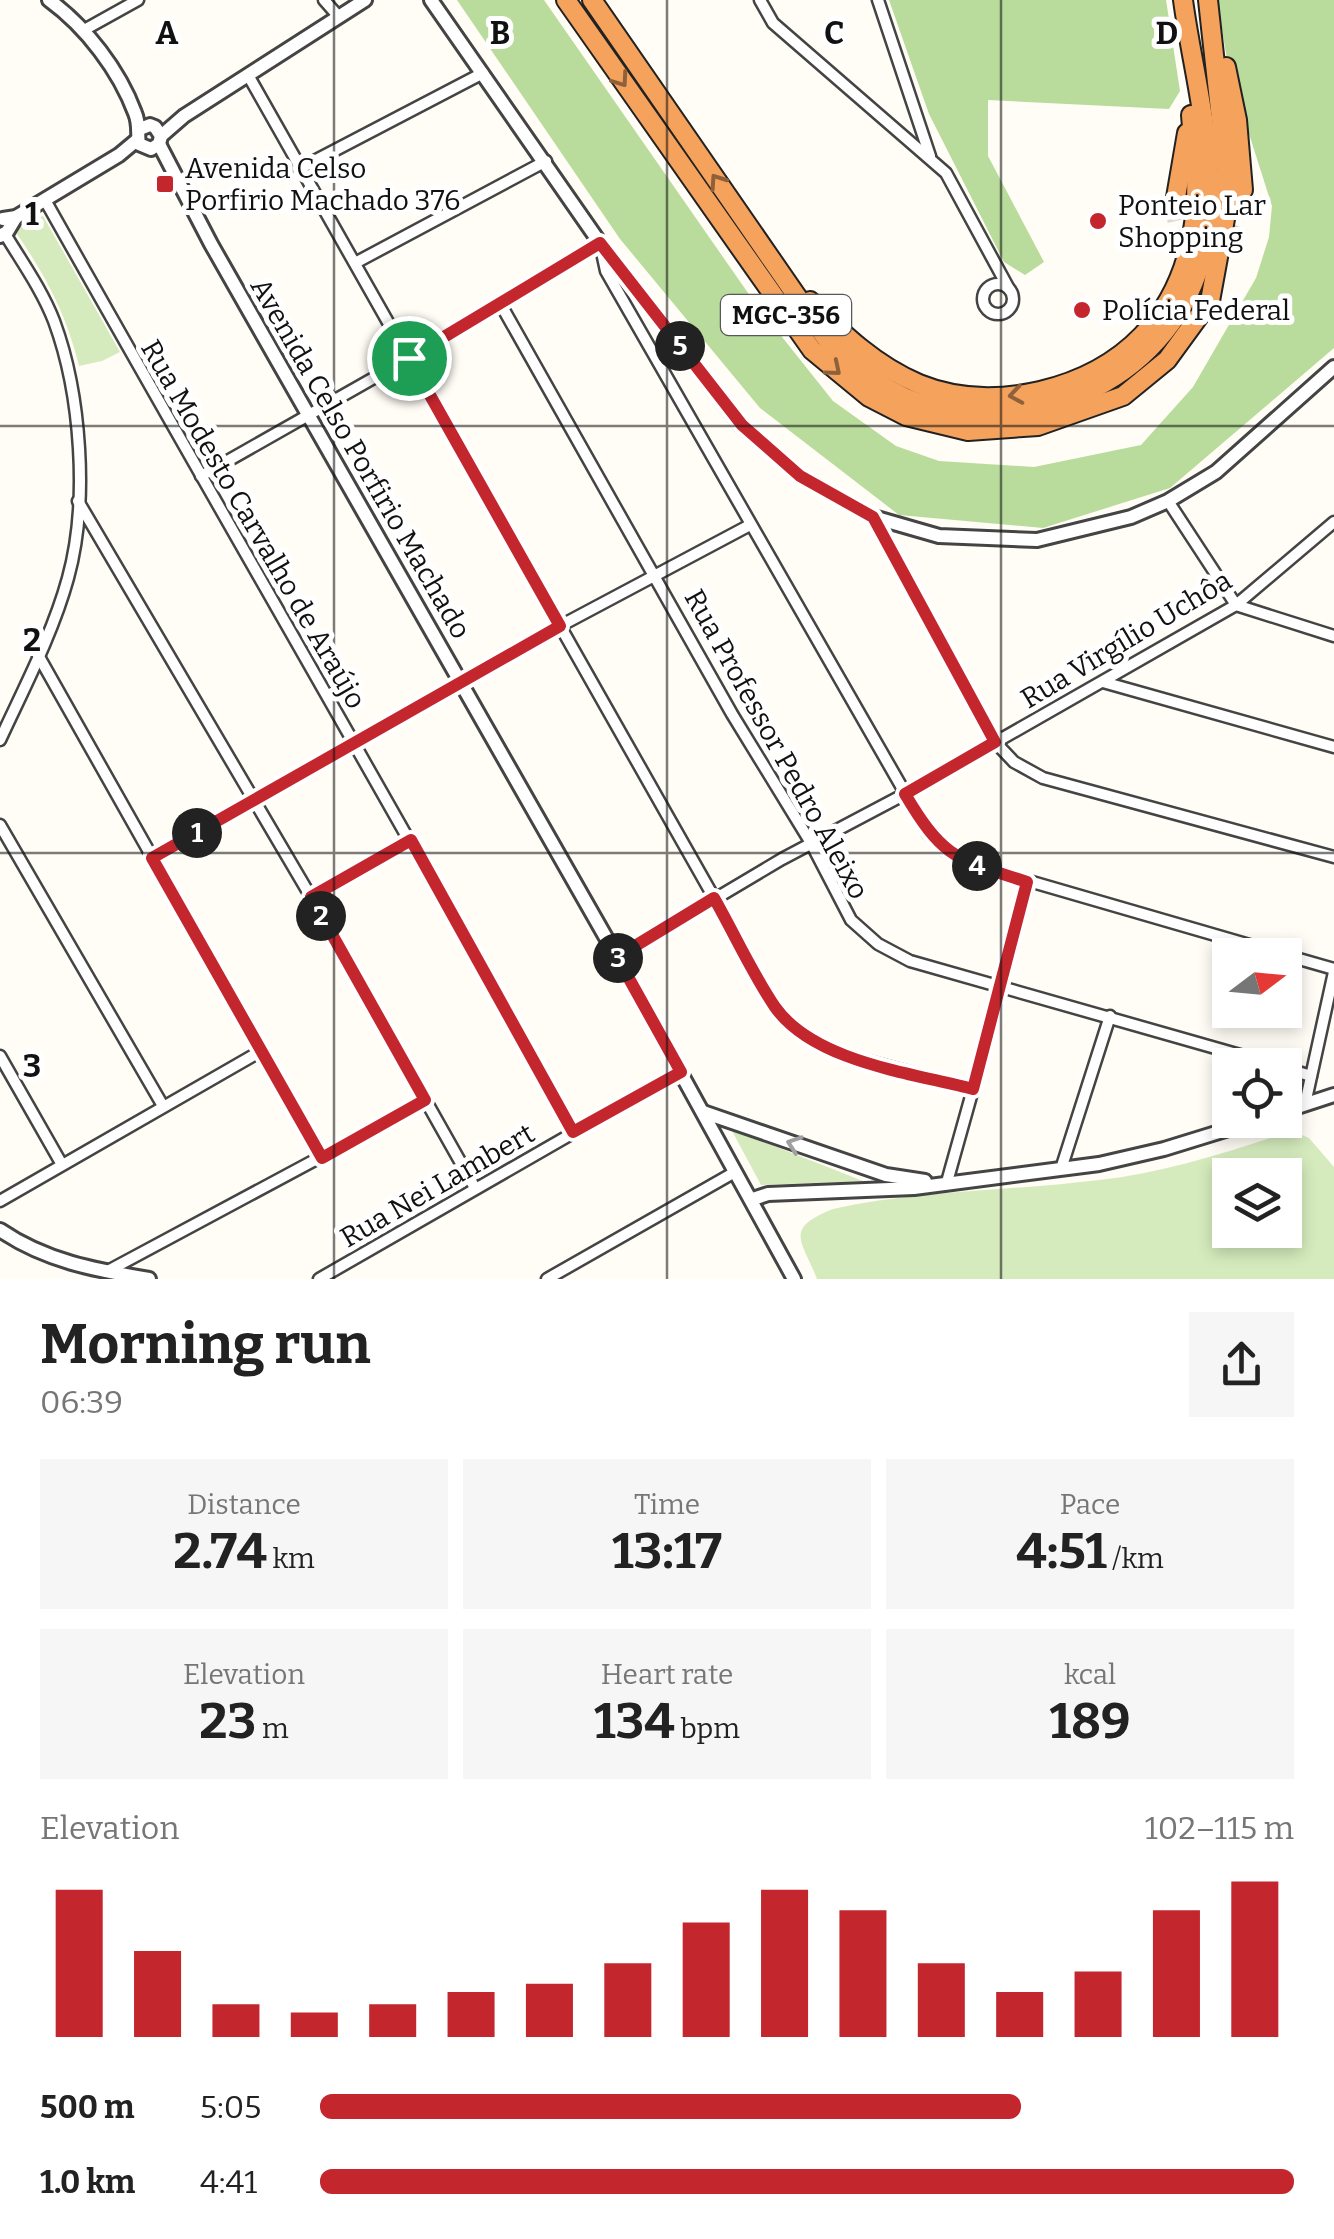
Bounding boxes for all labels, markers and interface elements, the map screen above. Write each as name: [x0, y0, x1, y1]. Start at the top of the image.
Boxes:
text: A: [156, 14, 179, 52]
text: B: [490, 14, 510, 52]
text: C: [824, 14, 844, 52]
text: D: [1156, 14, 1178, 52]
one-way arrow: [609, 69, 627, 88]
place label: Avenida Celso Porfirio Machado 376: [185, 152, 461, 217]
marker: Avenida Celso Porfirio Machado 376: [154, 173, 176, 195]
one-way arrow: [711, 174, 729, 193]
place label: Ponteio Lar Shopping: [1118, 189, 1266, 254]
text: 1: [25, 195, 39, 233]
marker: Ponteio Lar Shopping: [1087, 210, 1109, 232]
street label: Avenida Celso Porfirio Machado: [244, 272, 478, 644]
place label: Polícia Federal: [1102, 294, 1290, 327]
road number: MGC-356: [721, 295, 851, 335]
marker: Polícia Federal: [1071, 299, 1093, 321]
pin: [367, 316, 452, 401]
pin: 5: [655, 321, 705, 371]
text: 5: [672, 329, 688, 362]
icon: arrive: [382, 331, 437, 386]
street label: Rua Modesto Carvalho de Araújo: [134, 334, 373, 715]
one-way arrow: [823, 358, 841, 376]
one-way arrow: [1008, 383, 1025, 404]
street label: Rua Virgílio Uchôa: [1015, 564, 1238, 715]
street label: Rua Professor Pedro Aleixo: [678, 584, 876, 905]
text: 2: [23, 621, 41, 659]
pin: 1: [172, 808, 222, 858]
text: 1: [191, 816, 203, 849]
pin: 4: [952, 841, 1002, 891]
text: 4: [968, 849, 986, 882]
pin: 2: [296, 891, 346, 941]
text: 2: [313, 899, 329, 932]
pin: 3: [593, 933, 643, 983]
north arrow: [1212, 938, 1302, 1028]
map controls: [1212, 938, 1302, 1248]
text: 3: [610, 941, 626, 974]
text: 3: [23, 1047, 41, 1085]
button: locate: [1212, 1048, 1302, 1138]
street label: Rua Nei Lambert: [334, 1117, 540, 1254]
one-way arrow: [787, 1135, 804, 1156]
button: layers: [1212, 1158, 1302, 1248]
text: Morning run: [40, 1312, 371, 1378]
button: share: [1189, 1312, 1294, 1417]
text: 06:39: [40, 1383, 123, 1421]
text: Distance: [187, 1488, 301, 1521]
text: Time: [634, 1488, 700, 1521]
text: Pace: [1060, 1488, 1120, 1521]
text: 2.74: [173, 1521, 267, 1581]
text: 13:17: [612, 1521, 722, 1581]
text: 4:51: [1016, 1521, 1107, 1581]
text: km: [267, 1542, 315, 1575]
text: /km: [1107, 1542, 1164, 1575]
text: Elevation: [183, 1658, 305, 1691]
text: Heart rate: [601, 1658, 733, 1691]
text: kcal: [1064, 1658, 1116, 1691]
text: 23: [199, 1691, 256, 1751]
text: 134: [594, 1691, 675, 1751]
text: 189: [1049, 1691, 1131, 1751]
text: m: [256, 1712, 289, 1745]
text: bpm: [675, 1712, 740, 1745]
text: Elevation: [40, 1809, 180, 1847]
text: 102–115 m: [1145, 1809, 1294, 1847]
text: 500 m: [40, 2088, 134, 2126]
text: 5:05: [200, 2088, 261, 2126]
text: 1.0 km: [40, 2163, 135, 2201]
text: 4:41: [200, 2163, 257, 2201]

